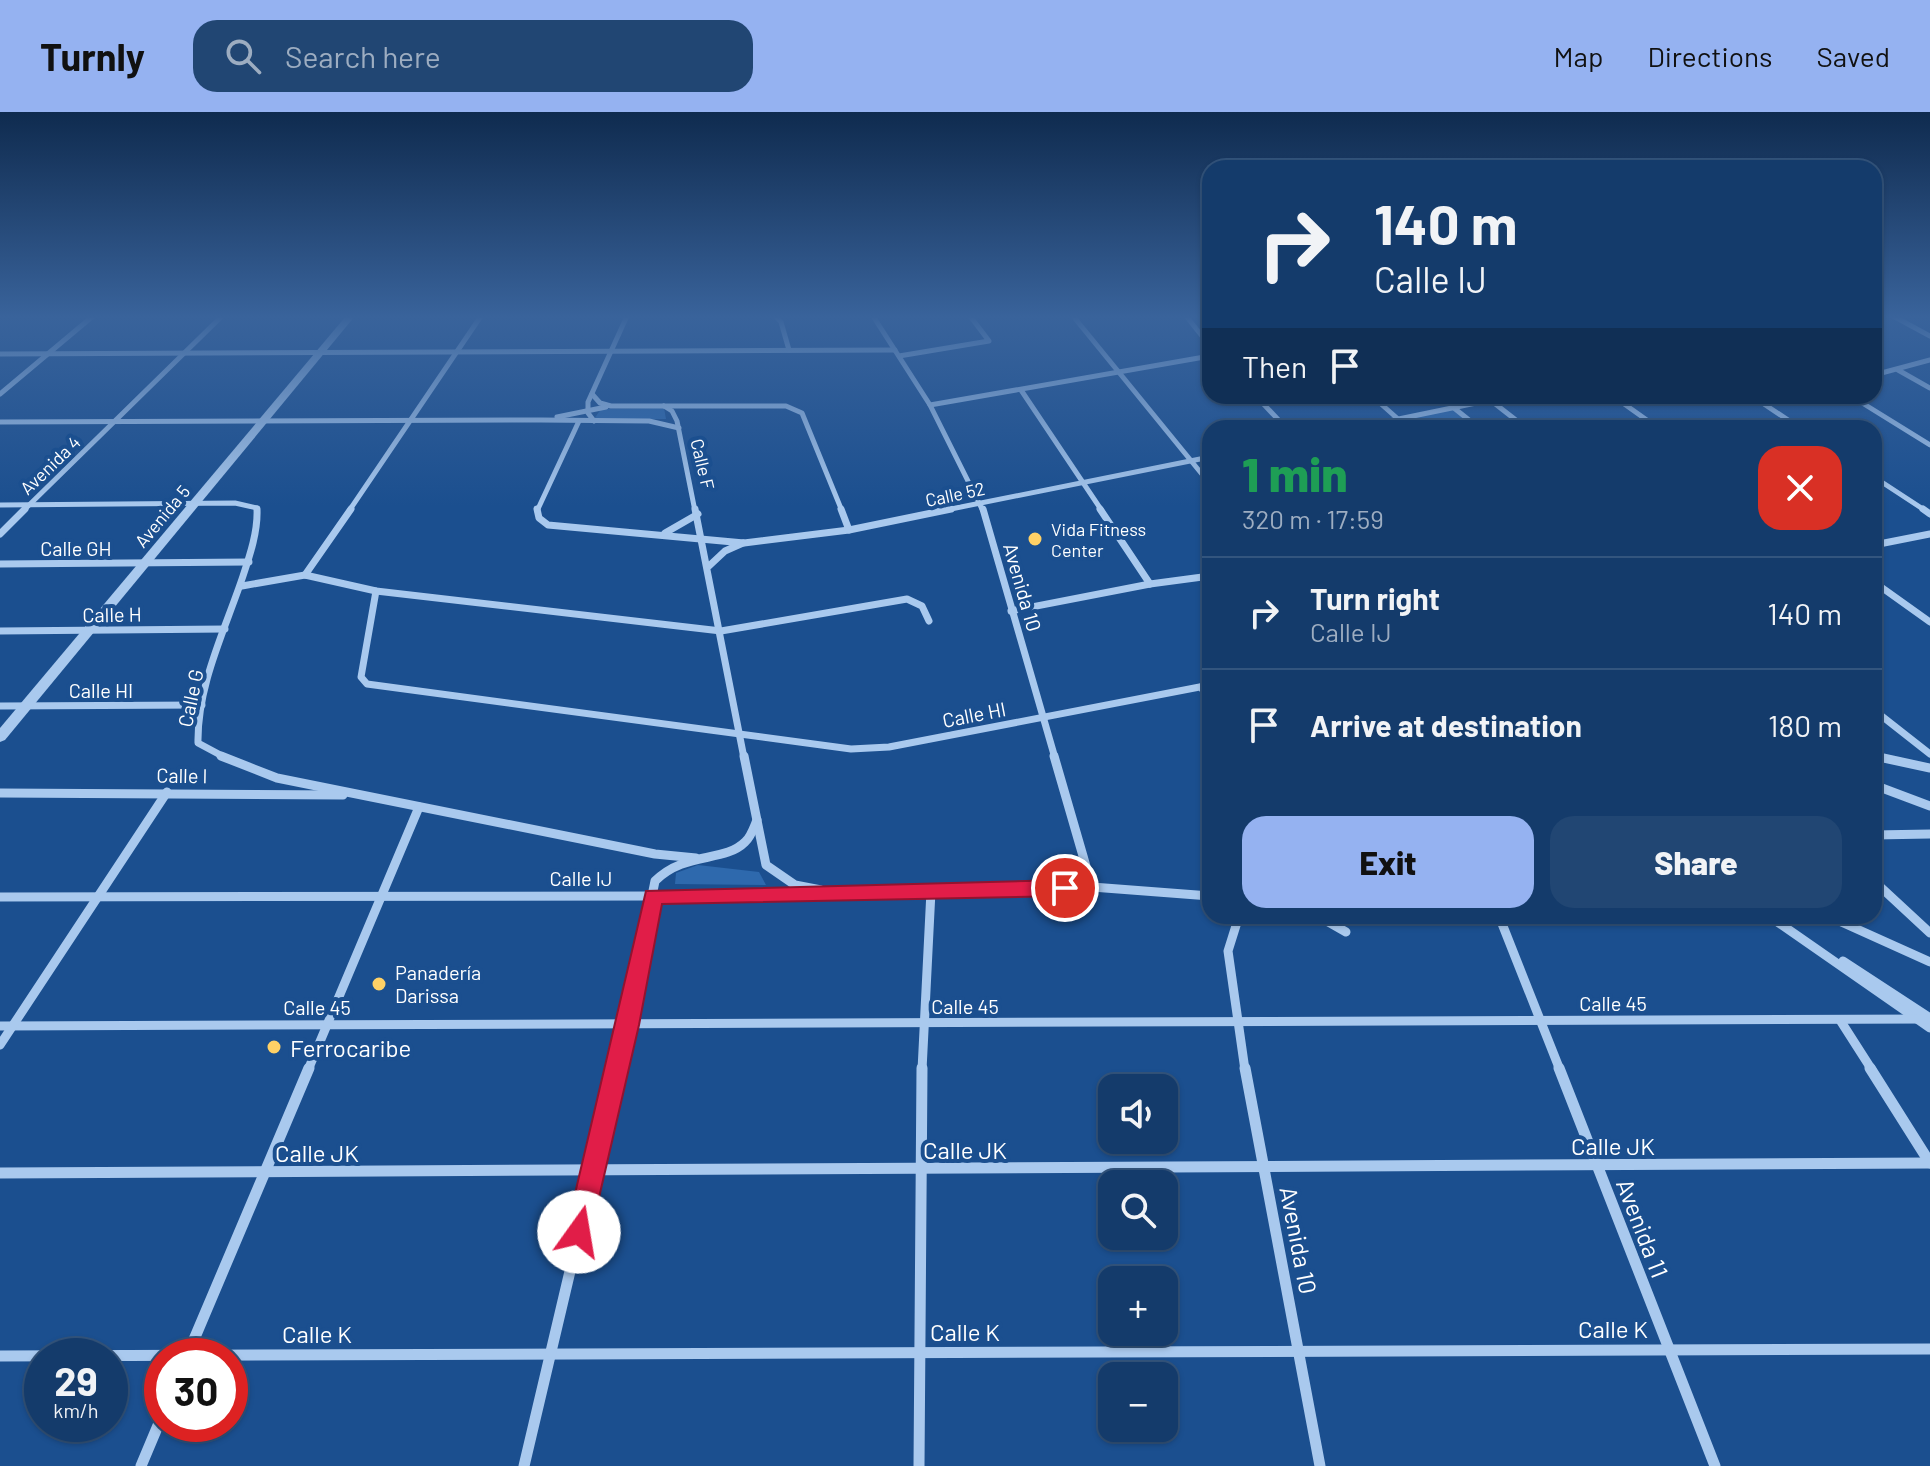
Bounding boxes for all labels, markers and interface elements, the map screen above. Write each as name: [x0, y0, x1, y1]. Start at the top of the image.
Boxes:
search box: [193, 20, 753, 92]
text: Turnly: [40, 33, 145, 79]
icon: search: [221, 34, 265, 78]
text: Search here: [285, 38, 441, 74]
text: Map: [1554, 39, 1603, 73]
text: Directions: [1647, 39, 1773, 73]
text: Saved: [1817, 39, 1890, 73]
text: 140 m: [1374, 189, 1518, 256]
icon: right: [1242, 192, 1346, 296]
text: Calle IJ: [1374, 257, 1487, 300]
icon: arrive: [1323, 344, 1367, 388]
text: Then: [1242, 348, 1307, 384]
street label: Avenida 4: [15, 431, 85, 499]
street label: Calle F: [686, 436, 720, 492]
text: 1 min: [1242, 444, 1348, 502]
button: close: [1758, 446, 1842, 530]
street label: Calle 52: [923, 477, 987, 511]
street label: Avenida 5: [130, 480, 194, 552]
text: 320 m · 17:59: [1242, 503, 1384, 534]
place label: Vida Fitness Center: [1051, 518, 1146, 561]
marker: Vida Fitness Center: [1026, 530, 1044, 548]
street label: Calle GH: [40, 536, 112, 560]
street label: Avenida 10: [999, 540, 1047, 634]
text: Turn right: [1310, 580, 1440, 616]
icon: right: [1242, 591, 1286, 635]
text: 140 m: [1767, 595, 1842, 631]
street label: Calle H: [82, 601, 142, 627]
text: Calle IJ: [1310, 616, 1392, 647]
street label: Calle G: [172, 667, 208, 729]
street label: Calle HI: [69, 678, 133, 702]
street label: Calle HI: [940, 696, 1008, 732]
icon: arrive: [1242, 703, 1286, 747]
text: Arrive at destination: [1310, 707, 1582, 743]
text: 180 m: [1768, 707, 1842, 743]
street label: Calle I: [156, 763, 208, 787]
button: Exit: [1242, 816, 1534, 908]
button: Share: [1550, 816, 1842, 908]
pin: [1031, 854, 1099, 922]
street label: Calle IJ: [550, 866, 612, 890]
icon: arrive: [1043, 866, 1087, 910]
place label: Panadería Darissa: [395, 960, 481, 1007]
marker: Panadería Darissa: [370, 975, 388, 993]
street label: Calle 45: [1579, 991, 1647, 1015]
street label: Calle 45: [931, 994, 999, 1018]
street label: Calle 45: [283, 995, 351, 1019]
place label: Ferrocaribe: [290, 1033, 411, 1062]
marker: Ferrocaribe: [265, 1038, 283, 1056]
map controls: [1098, 1074, 1178, 1442]
button: sound: [1098, 1074, 1178, 1154]
street label: Calle JK: [1571, 1131, 1655, 1160]
street label: Calle JK: [923, 1135, 1007, 1164]
street label: Calle JK: [275, 1138, 359, 1167]
button: search: [1098, 1170, 1178, 1250]
street label: Avenida 11: [1611, 1174, 1675, 1282]
street label: Avenida 10: [1274, 1184, 1324, 1296]
position arrow: [537, 1190, 621, 1274]
button: +: [1098, 1266, 1178, 1346]
street label: Calle K: [1578, 1314, 1648, 1343]
street label: Calle K: [930, 1317, 1000, 1346]
street label: Calle K: [282, 1319, 352, 1348]
speed limit sign: 30: [144, 1338, 248, 1442]
text: 29: [54, 1356, 98, 1404]
button: −: [1098, 1362, 1178, 1442]
text: km/h: [53, 1398, 99, 1422]

